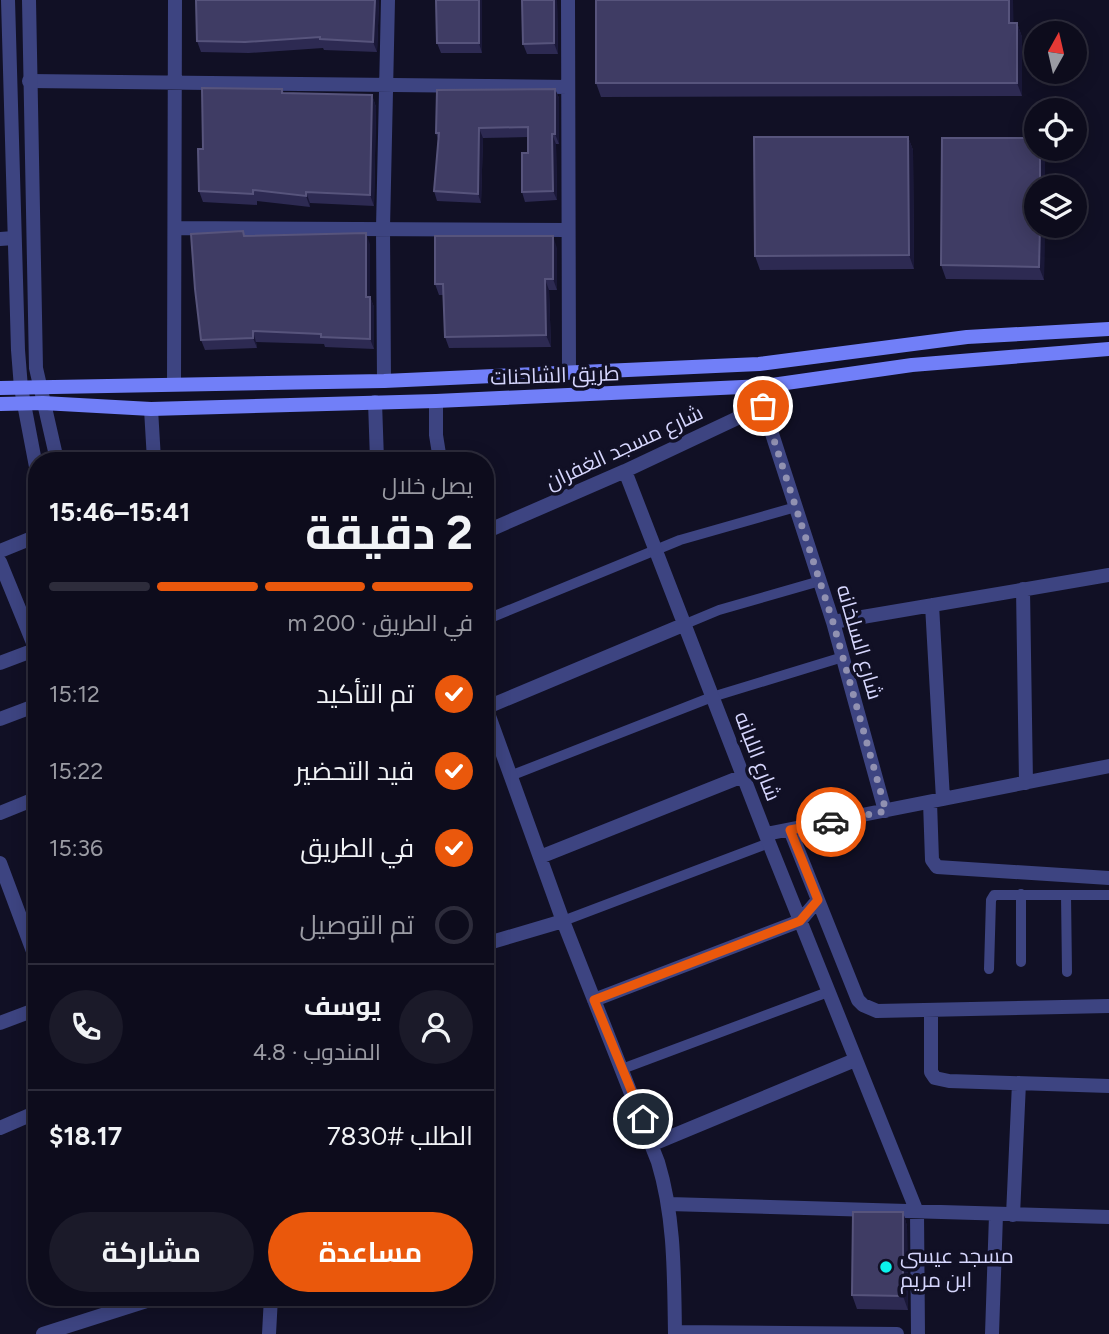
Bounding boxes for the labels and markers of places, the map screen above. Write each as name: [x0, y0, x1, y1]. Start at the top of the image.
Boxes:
pin: [733, 376, 793, 436]
pin: [613, 1089, 673, 1149]
place label: مسجد عيسى ابن مريم: [900, 1243, 1014, 1294]
marker: مسجد عيسى ابن مريم: [878, 1259, 894, 1275]

